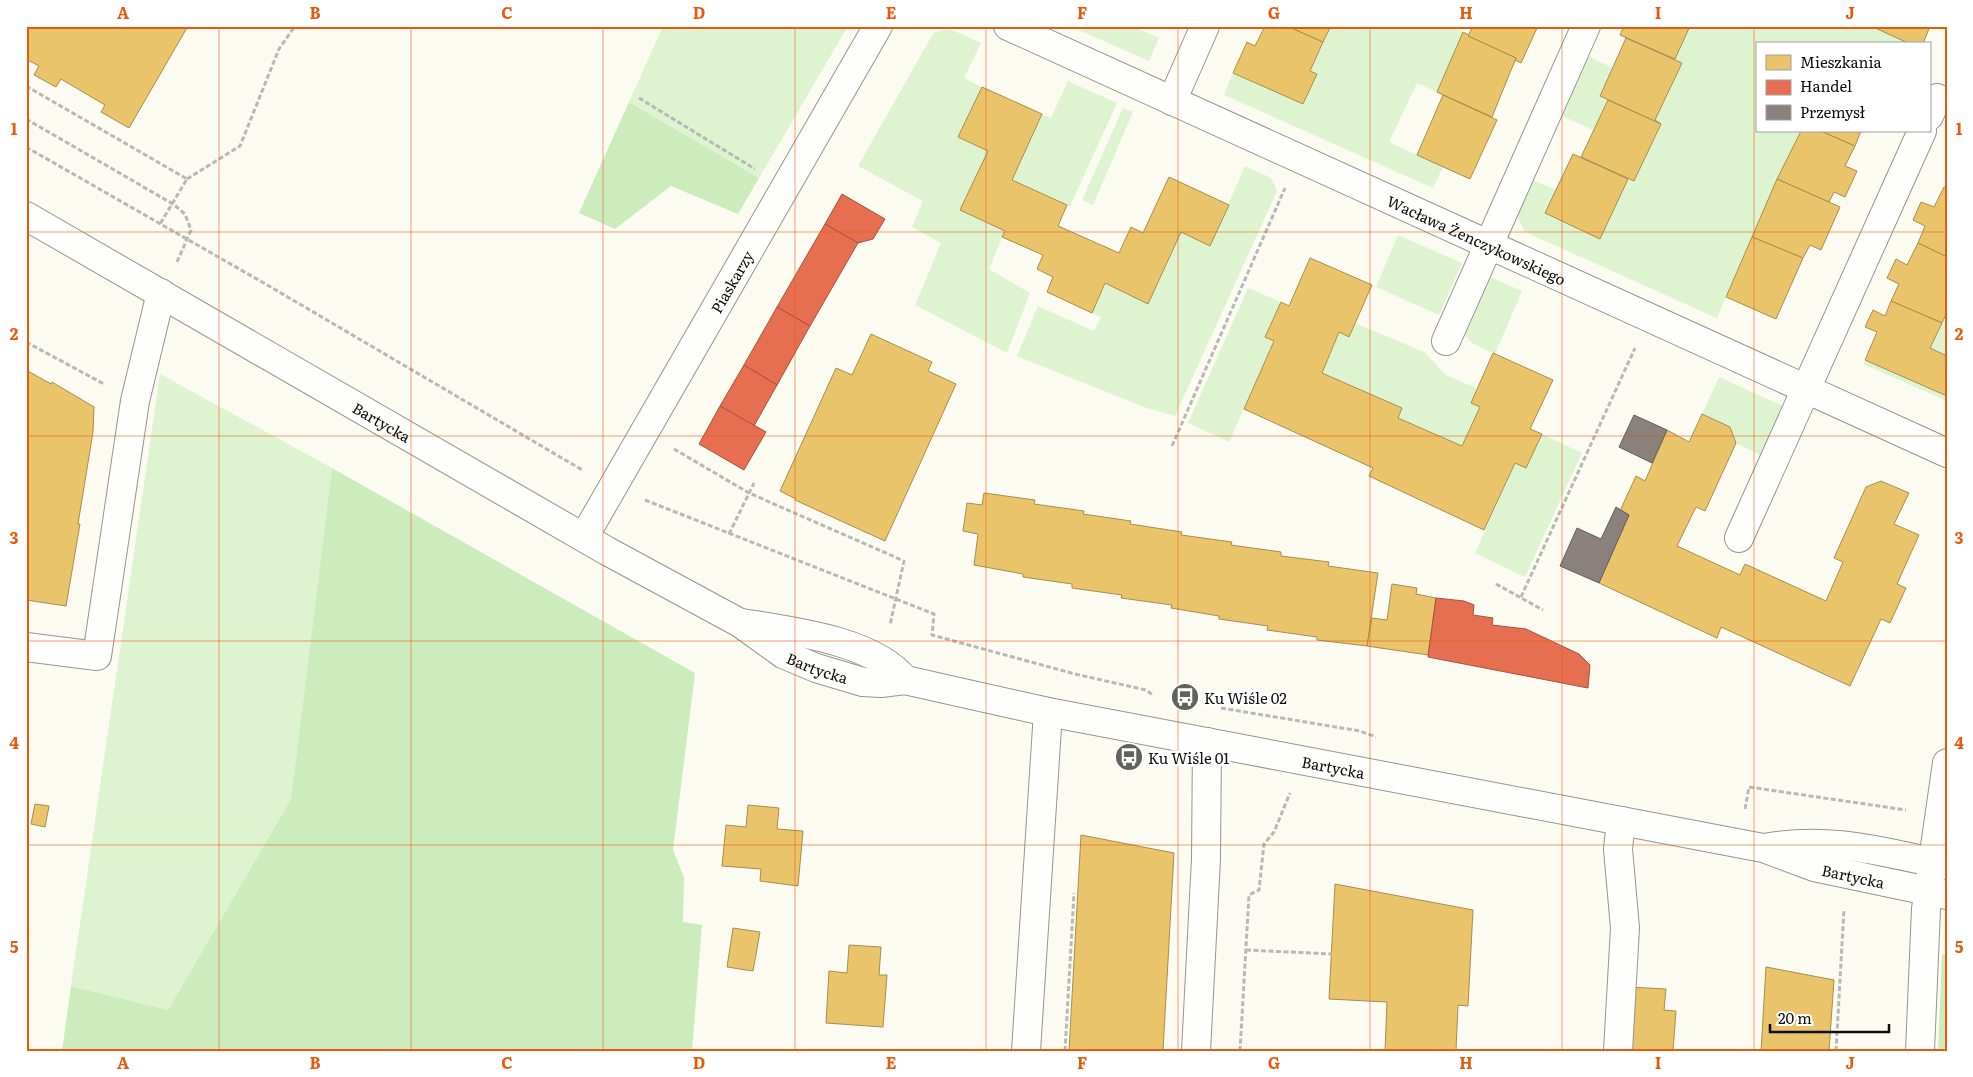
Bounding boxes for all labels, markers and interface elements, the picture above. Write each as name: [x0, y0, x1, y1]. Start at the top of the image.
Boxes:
text: A: [117, 0, 129, 24]
text: B: [309, 0, 321, 24]
text: C: [501, 0, 513, 24]
text: D: [693, 0, 705, 24]
text: E: [886, 0, 897, 24]
text: F: [1077, 0, 1087, 24]
text: G: [1268, 0, 1280, 24]
text: H: [1459, 0, 1473, 24]
text: I: [1655, 0, 1661, 24]
text: J: [1845, 0, 1855, 24]
legend: [1756, 42, 1930, 132]
text: Mieszkania: [1800, 50, 1882, 73]
text: Handel: [1800, 74, 1852, 97]
text: Przemysł: [1800, 100, 1865, 123]
text: 1: [11, 116, 18, 140]
text: 1: [1956, 116, 1963, 140]
street label: Wacława Żenczykowskiego: [1384, 188, 1570, 290]
street label: Piaskarzy: [704, 245, 758, 317]
text: 2: [10, 321, 19, 345]
text: 2: [1955, 321, 1964, 345]
street label: Bartycka: [349, 395, 416, 448]
text: 3: [10, 525, 19, 549]
text: 3: [1955, 525, 1964, 549]
street label: Bartycka: [783, 645, 852, 689]
bus stop icon: Ku Wiśle 02: [1170, 682, 1200, 712]
place label: Ku Wiśle 02: [1204, 686, 1287, 709]
text: 4: [9, 730, 19, 754]
text: 4: [1954, 730, 1964, 754]
bus stop icon: Ku Wiśle 01: [1114, 742, 1144, 772]
place label: Ku Wiśle 01: [1148, 746, 1229, 769]
street label: Bartycka: [1300, 749, 1368, 784]
street label: Bartycka: [1820, 857, 1888, 893]
text: 5: [10, 934, 19, 958]
text: 5: [1955, 934, 1964, 958]
scale bar: [1770, 1002, 1889, 1034]
text: 20 m: [1778, 1006, 1812, 1029]
text: A: [117, 1050, 129, 1074]
text: B: [309, 1050, 321, 1074]
text: C: [501, 1050, 513, 1074]
text: D: [693, 1050, 705, 1074]
text: E: [886, 1050, 897, 1074]
text: F: [1077, 1050, 1087, 1074]
text: G: [1268, 1050, 1280, 1074]
text: H: [1459, 1050, 1473, 1074]
text: I: [1655, 1050, 1661, 1074]
text: J: [1845, 1050, 1855, 1074]

